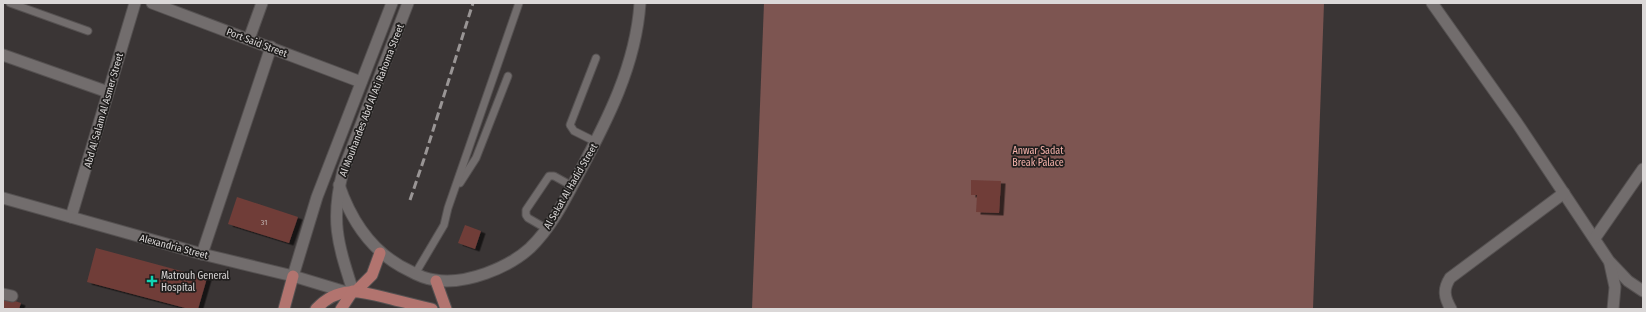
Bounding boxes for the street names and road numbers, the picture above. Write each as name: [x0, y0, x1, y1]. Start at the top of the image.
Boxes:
street label: Al Mouhandes Abd Al Ati Rahoma Street: [337, 22, 407, 178]
street label: Port Said Street: [225, 26, 289, 60]
street label: Abd Al Salam Al Asmer Street: [82, 51, 126, 169]
street label: Al Sekat Al Hadid Street: [542, 141, 601, 231]
street label: Alexandria Street: [138, 232, 210, 262]

